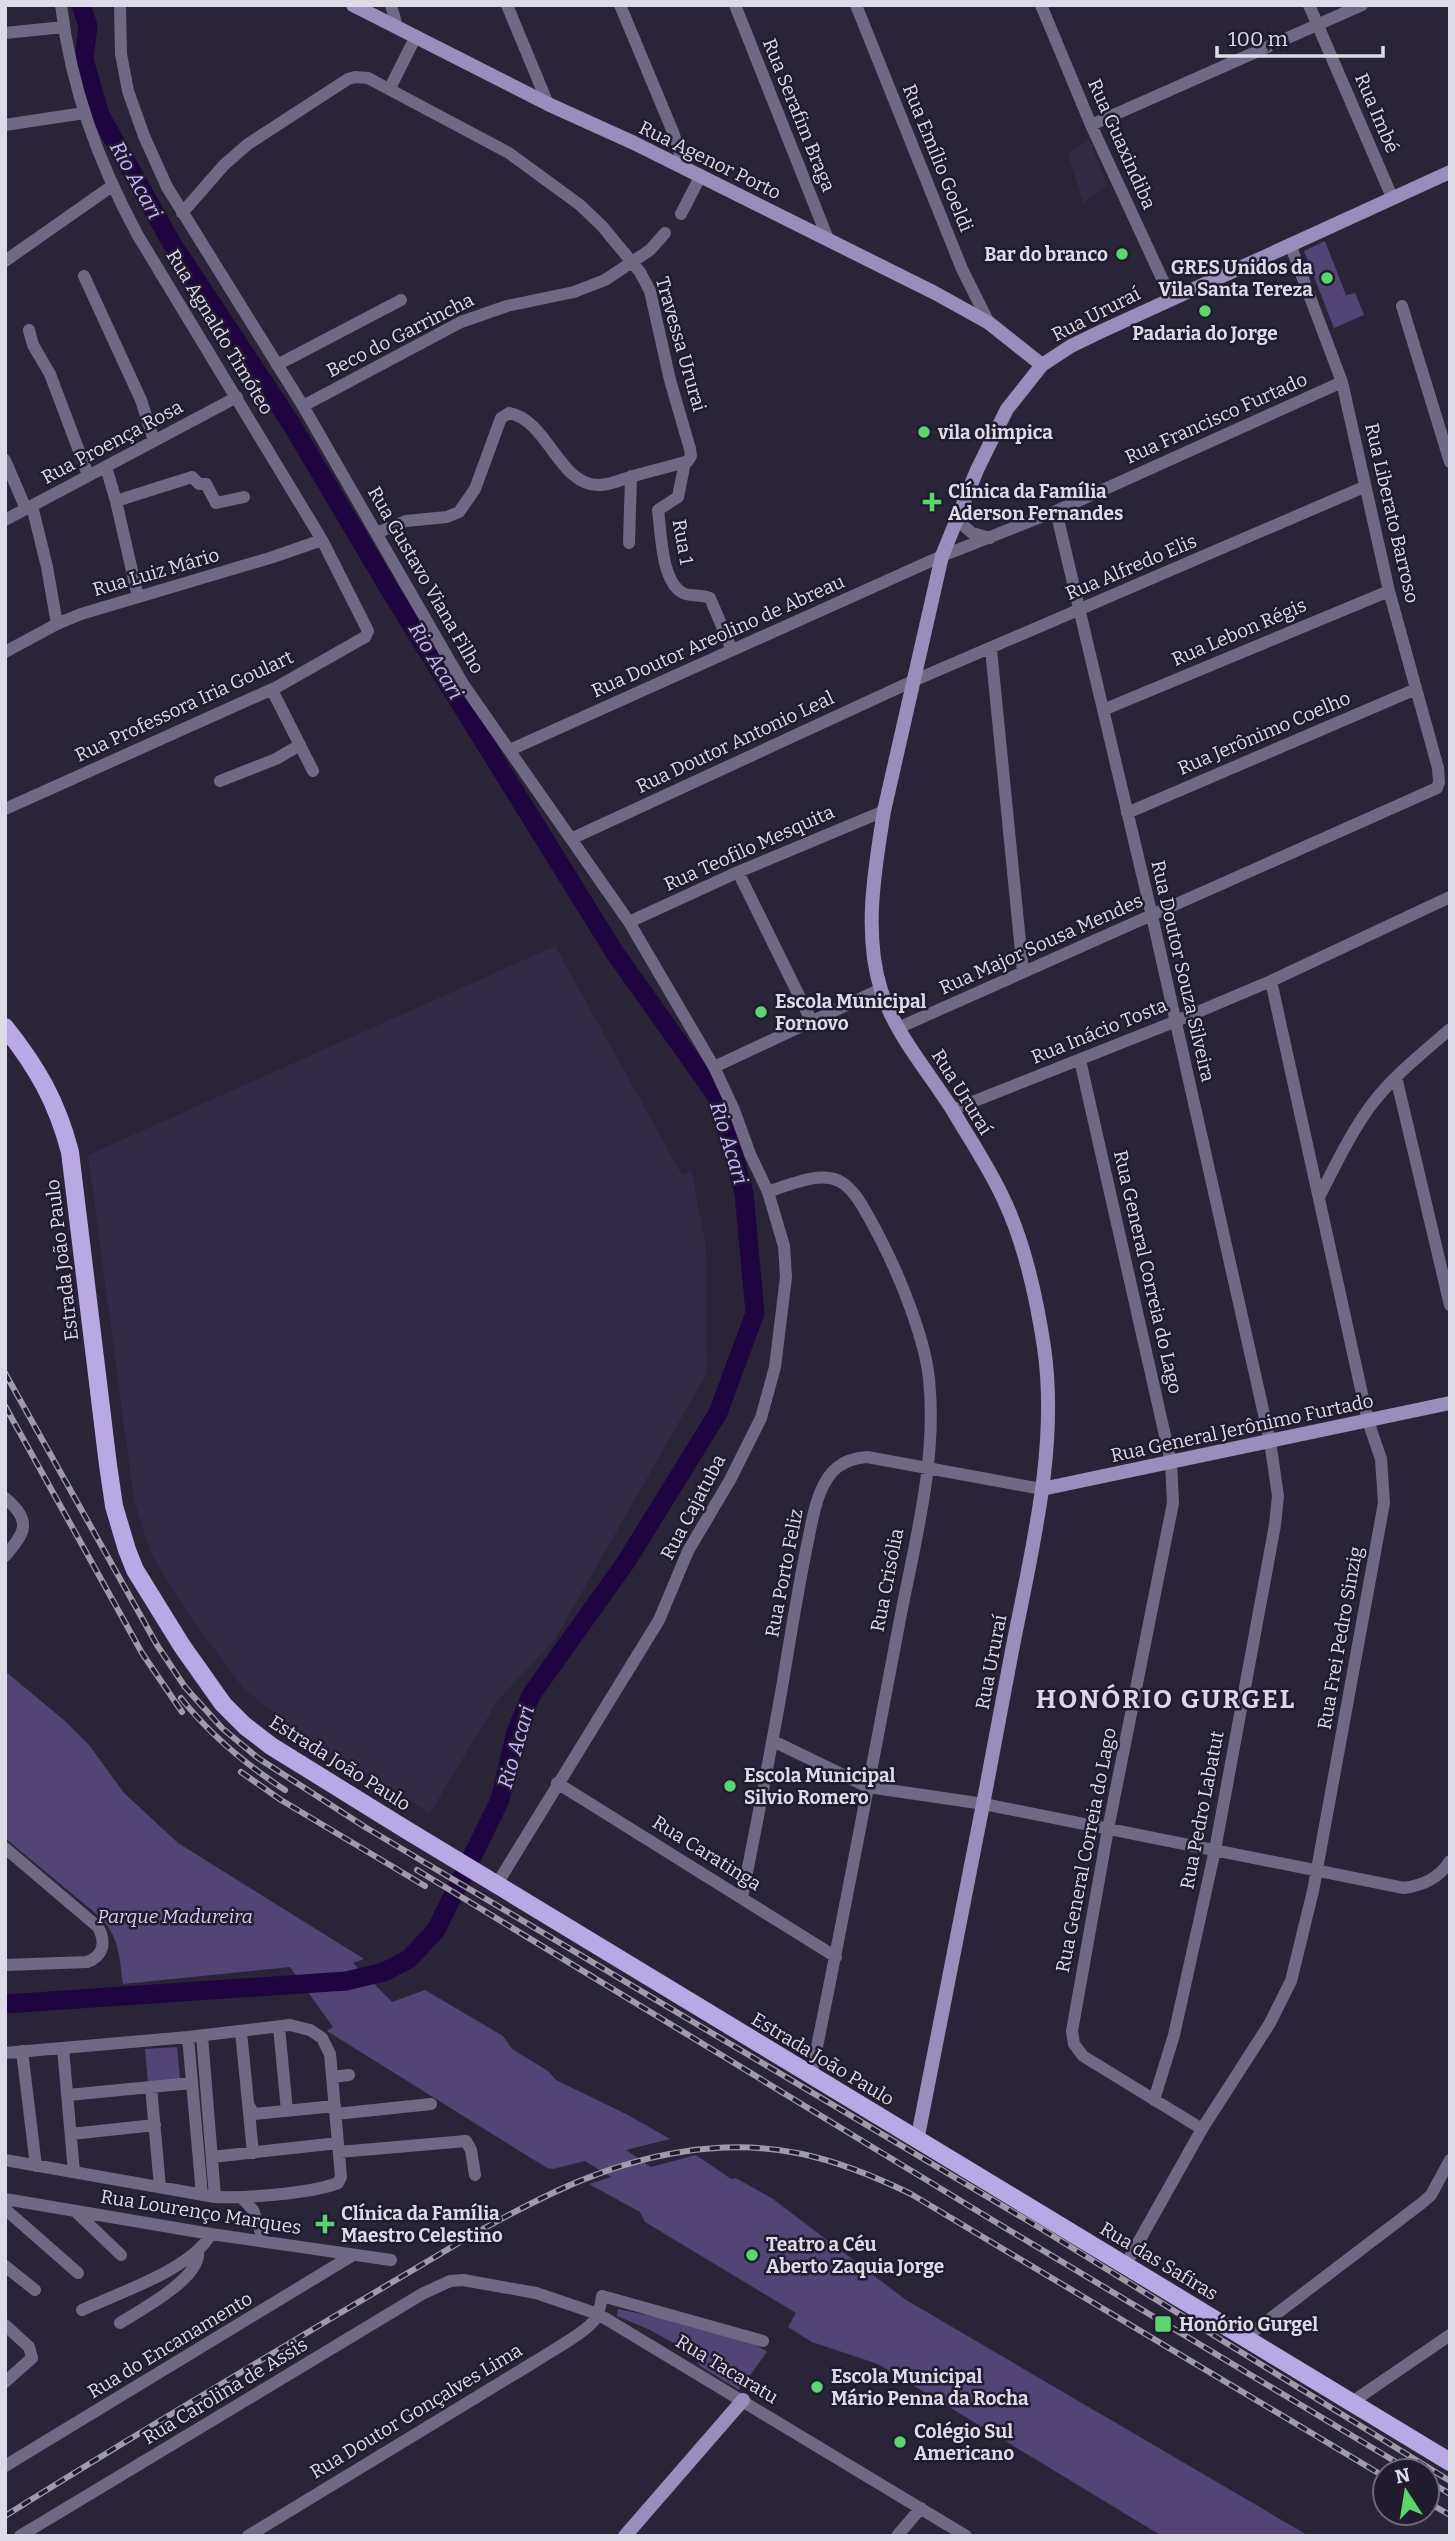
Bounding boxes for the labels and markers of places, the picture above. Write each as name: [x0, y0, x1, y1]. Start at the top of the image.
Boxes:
place label: Bar do branco: [984, 243, 1108, 266]
marker: Bar do branco: [1114, 246, 1130, 262]
place label: GRES Unidos da Vila Santa Tereza: [1158, 256, 1313, 301]
marker: GRES Unidos da Vila Santa Tereza: [1319, 270, 1335, 286]
marker: Padaria do Jorge: [1197, 303, 1213, 319]
place label: Padaria do Jorge: [1132, 322, 1278, 345]
place label: vila olimpica: [937, 421, 1053, 444]
marker: vila olimpica: [916, 424, 932, 440]
place label: Clínica da Família Aderson Fernandes: [948, 480, 1123, 525]
marker: Clínica da Família Aderson Fernandes: [922, 492, 942, 512]
place label: Escola Municipal Fornovo: [775, 990, 927, 1035]
marker: Escola Municipal Fornovo: [753, 1004, 769, 1020]
place label: Escola Municipal Silvio Romero: [744, 1764, 896, 1809]
marker: Escola Municipal Silvio Romero: [722, 1778, 738, 1794]
place label: Clínica da Família Maestro Celestino: [341, 2202, 503, 2247]
marker: Clínica da Família Maestro Celestino: [315, 2214, 335, 2234]
place label: Teatro a Céu Aberto Zaquia Jorge: [766, 2233, 944, 2278]
marker: Teatro a Céu Aberto Zaquia Jorge: [744, 2247, 760, 2263]
place label: Honório Gurgel: [1179, 2313, 1318, 2336]
marker: Honório Gurgel: [1153, 2314, 1173, 2334]
place label: Escola Municipal Mário Penna da Rocha: [831, 2365, 1029, 2410]
marker: Escola Municipal Mário Penna da Rocha: [809, 2379, 825, 2395]
place label: Colégio Sul Americano: [914, 2420, 1014, 2465]
marker: Colégio Sul Americano: [892, 2434, 908, 2450]

